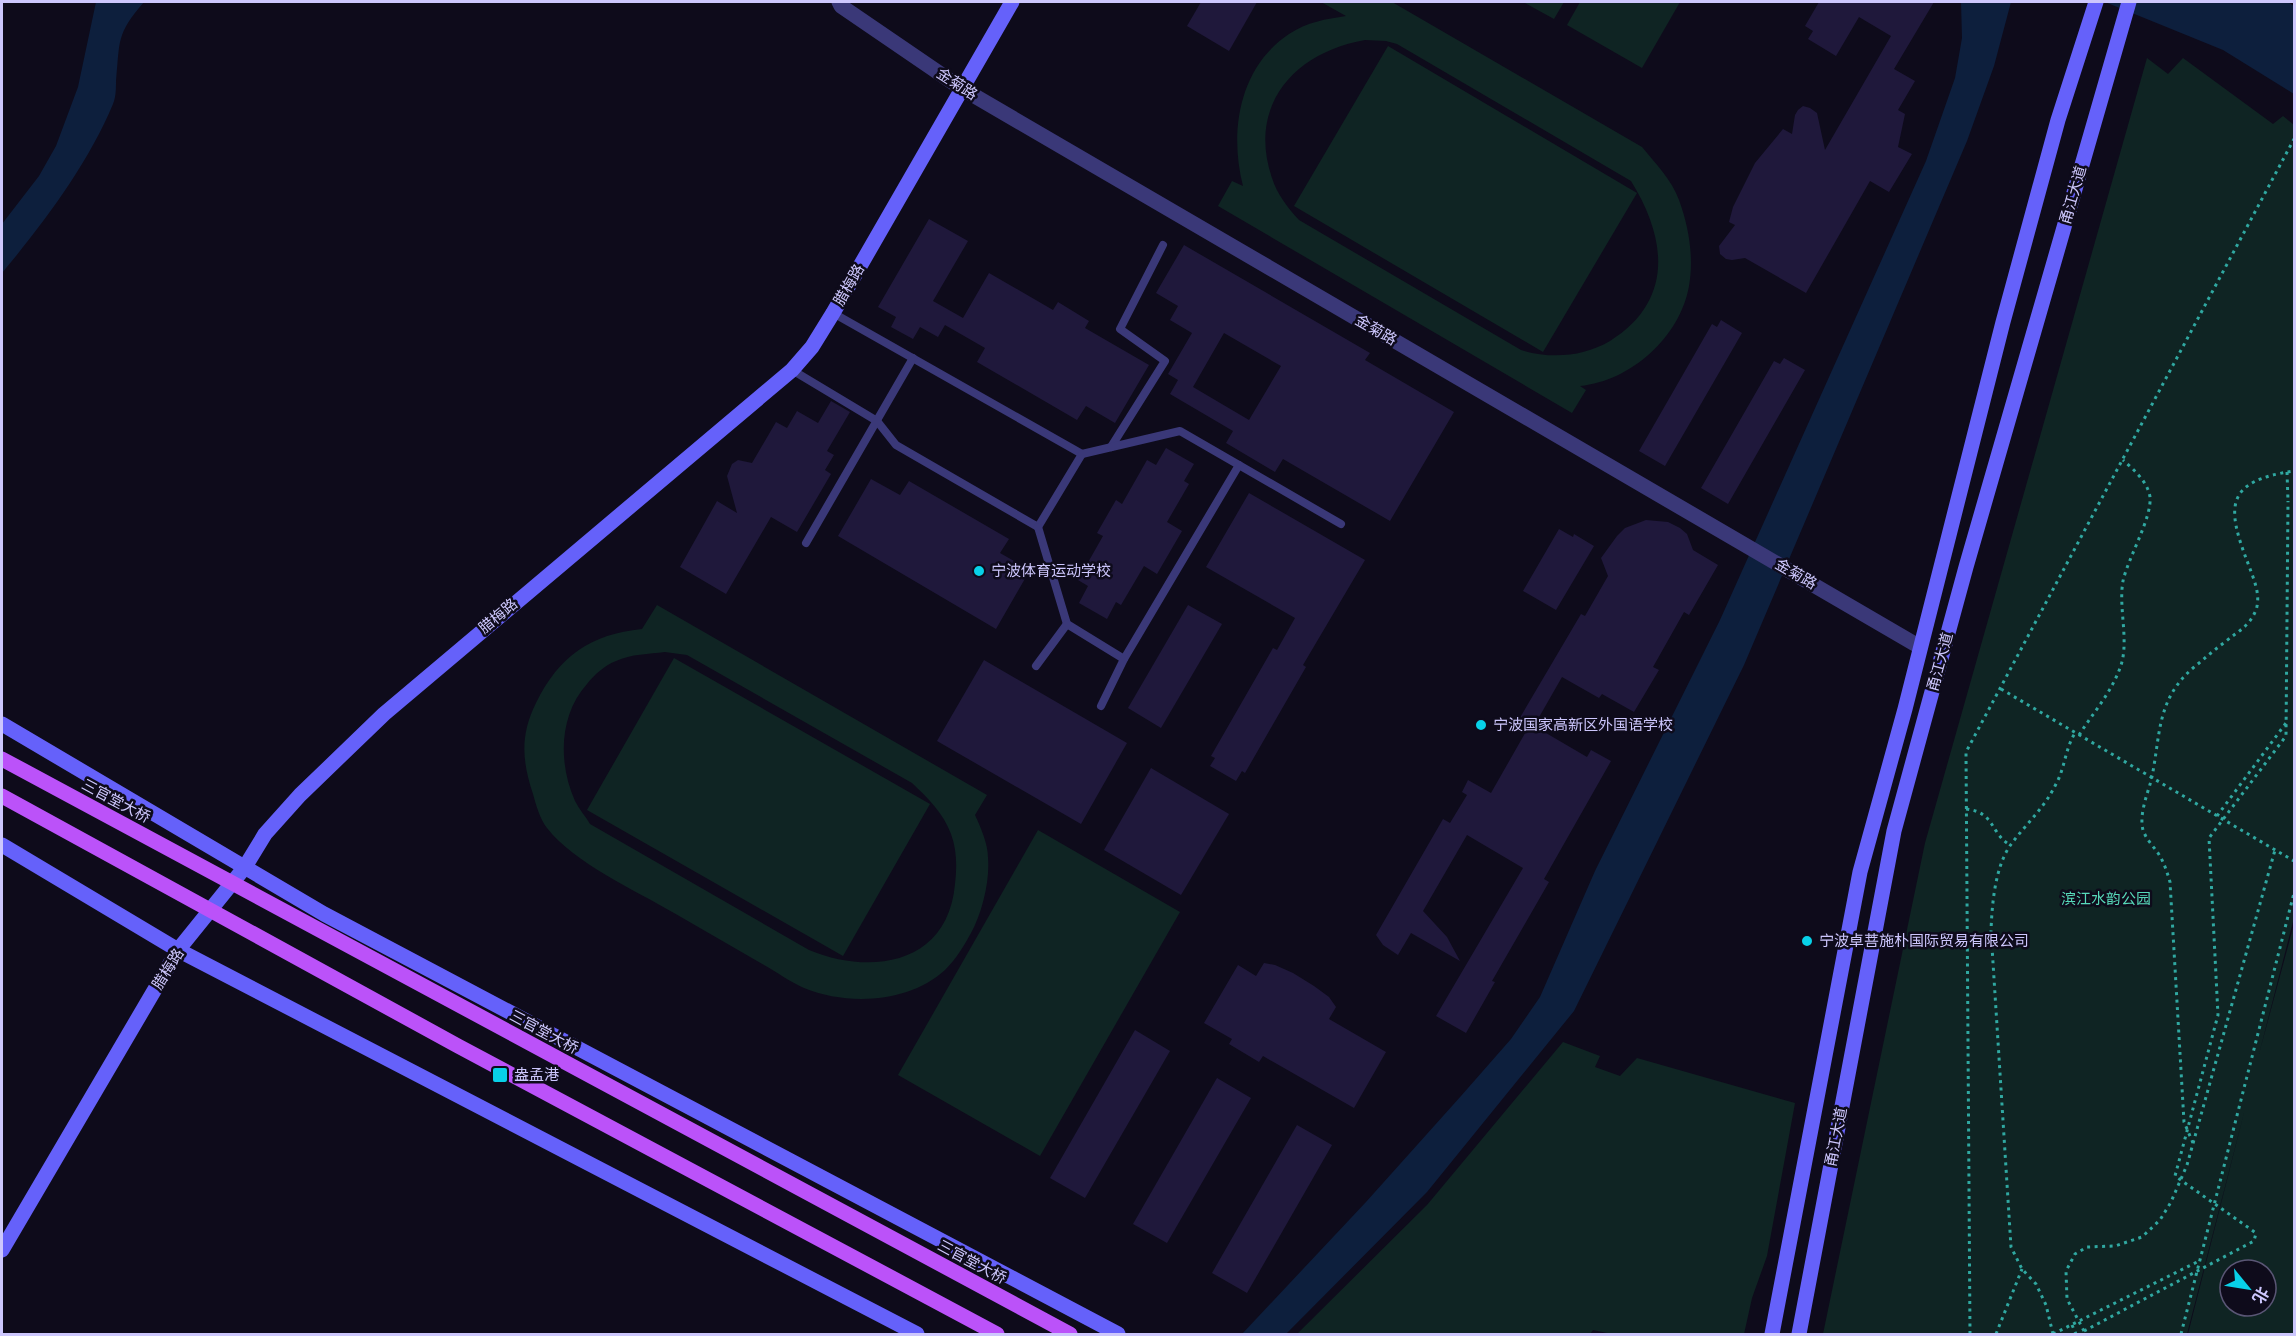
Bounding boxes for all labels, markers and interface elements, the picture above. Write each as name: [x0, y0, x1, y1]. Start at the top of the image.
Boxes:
street label: 金菊路: [933, 63, 981, 105]
street label: 甬江大道: [2055, 163, 2091, 227]
street label: 腊梅路: [829, 261, 869, 309]
street label: 金菊路: [1352, 310, 1400, 350]
street label: 金菊路: [1772, 554, 1820, 594]
place label: 宁波体育运动学校: [991, 561, 1111, 581]
marker: 宁波体育运动学校: [972, 564, 986, 578]
street label: 腊梅路: [474, 594, 522, 638]
street label: 甬江大道: [1923, 630, 1957, 694]
place label: 宁波国家高新区外国语学校: [1493, 715, 1673, 735]
marker: 宁波国家高新区外国语学校: [1474, 718, 1488, 732]
street label: 三官堂大桥: [78, 775, 154, 827]
park label: 滨江水韵公园: [2061, 889, 2151, 909]
place label: 宁波卓菩施朴国际贸易有限公司: [1819, 931, 2029, 951]
marker: 宁波卓菩施朴国际贸易有限公司: [1800, 934, 1814, 948]
street label: 腊梅路: [148, 945, 188, 993]
street label: 三官堂大桥: [506, 1006, 582, 1058]
place label: 盎孟港: [514, 1065, 559, 1085]
marker: 盎孟港: [491, 1066, 509, 1084]
street label: 甬江大道: [1820, 1106, 1852, 1168]
street label: 三官堂大桥: [934, 1236, 1010, 1288]
north arrow: [2218, 1258, 2278, 1318]
text: 北: [2247, 1283, 2274, 1307]

